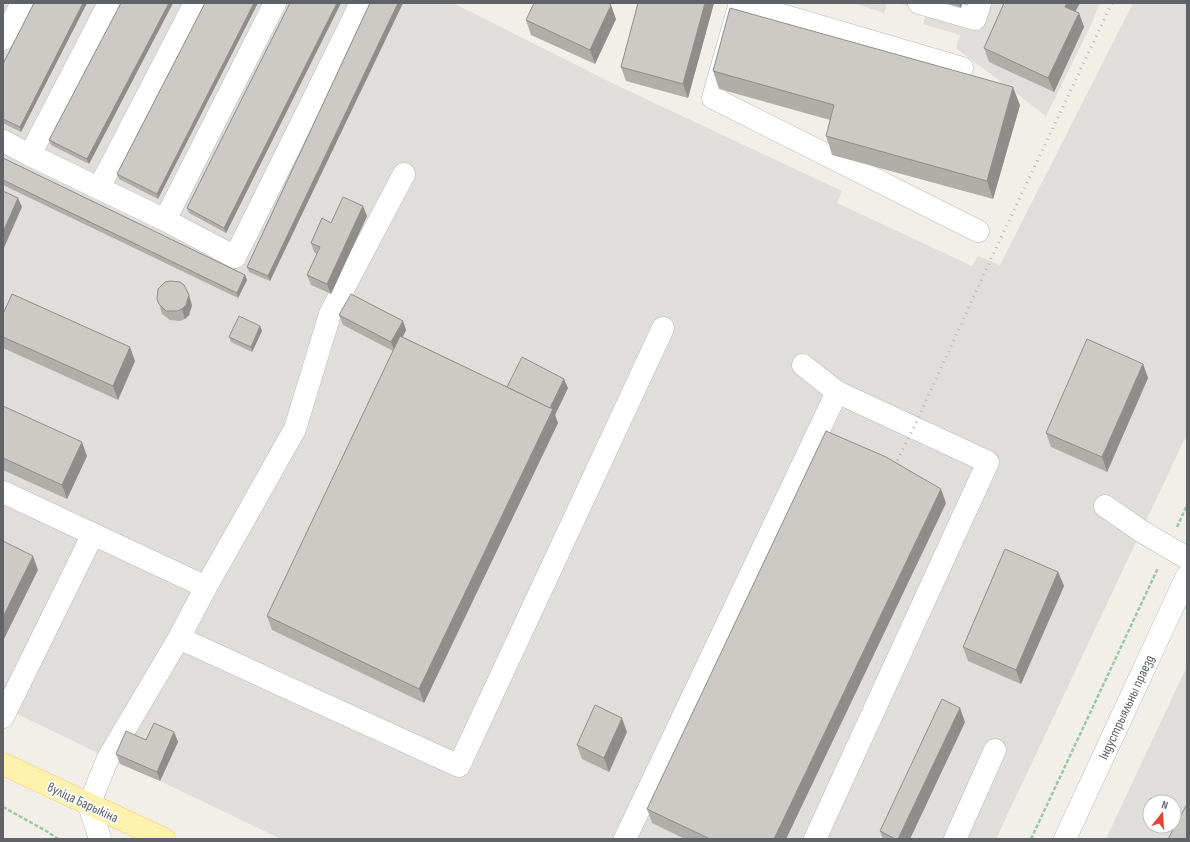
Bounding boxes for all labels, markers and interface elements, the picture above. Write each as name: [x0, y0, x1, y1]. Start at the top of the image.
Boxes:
street label: Індустрыяльны праезд: [1095, 652, 1158, 762]
street label: вуліца Барыкіна: [44, 779, 121, 826]
north arrow: [1142, 794, 1182, 834]
text: N: [1160, 798, 1170, 812]

